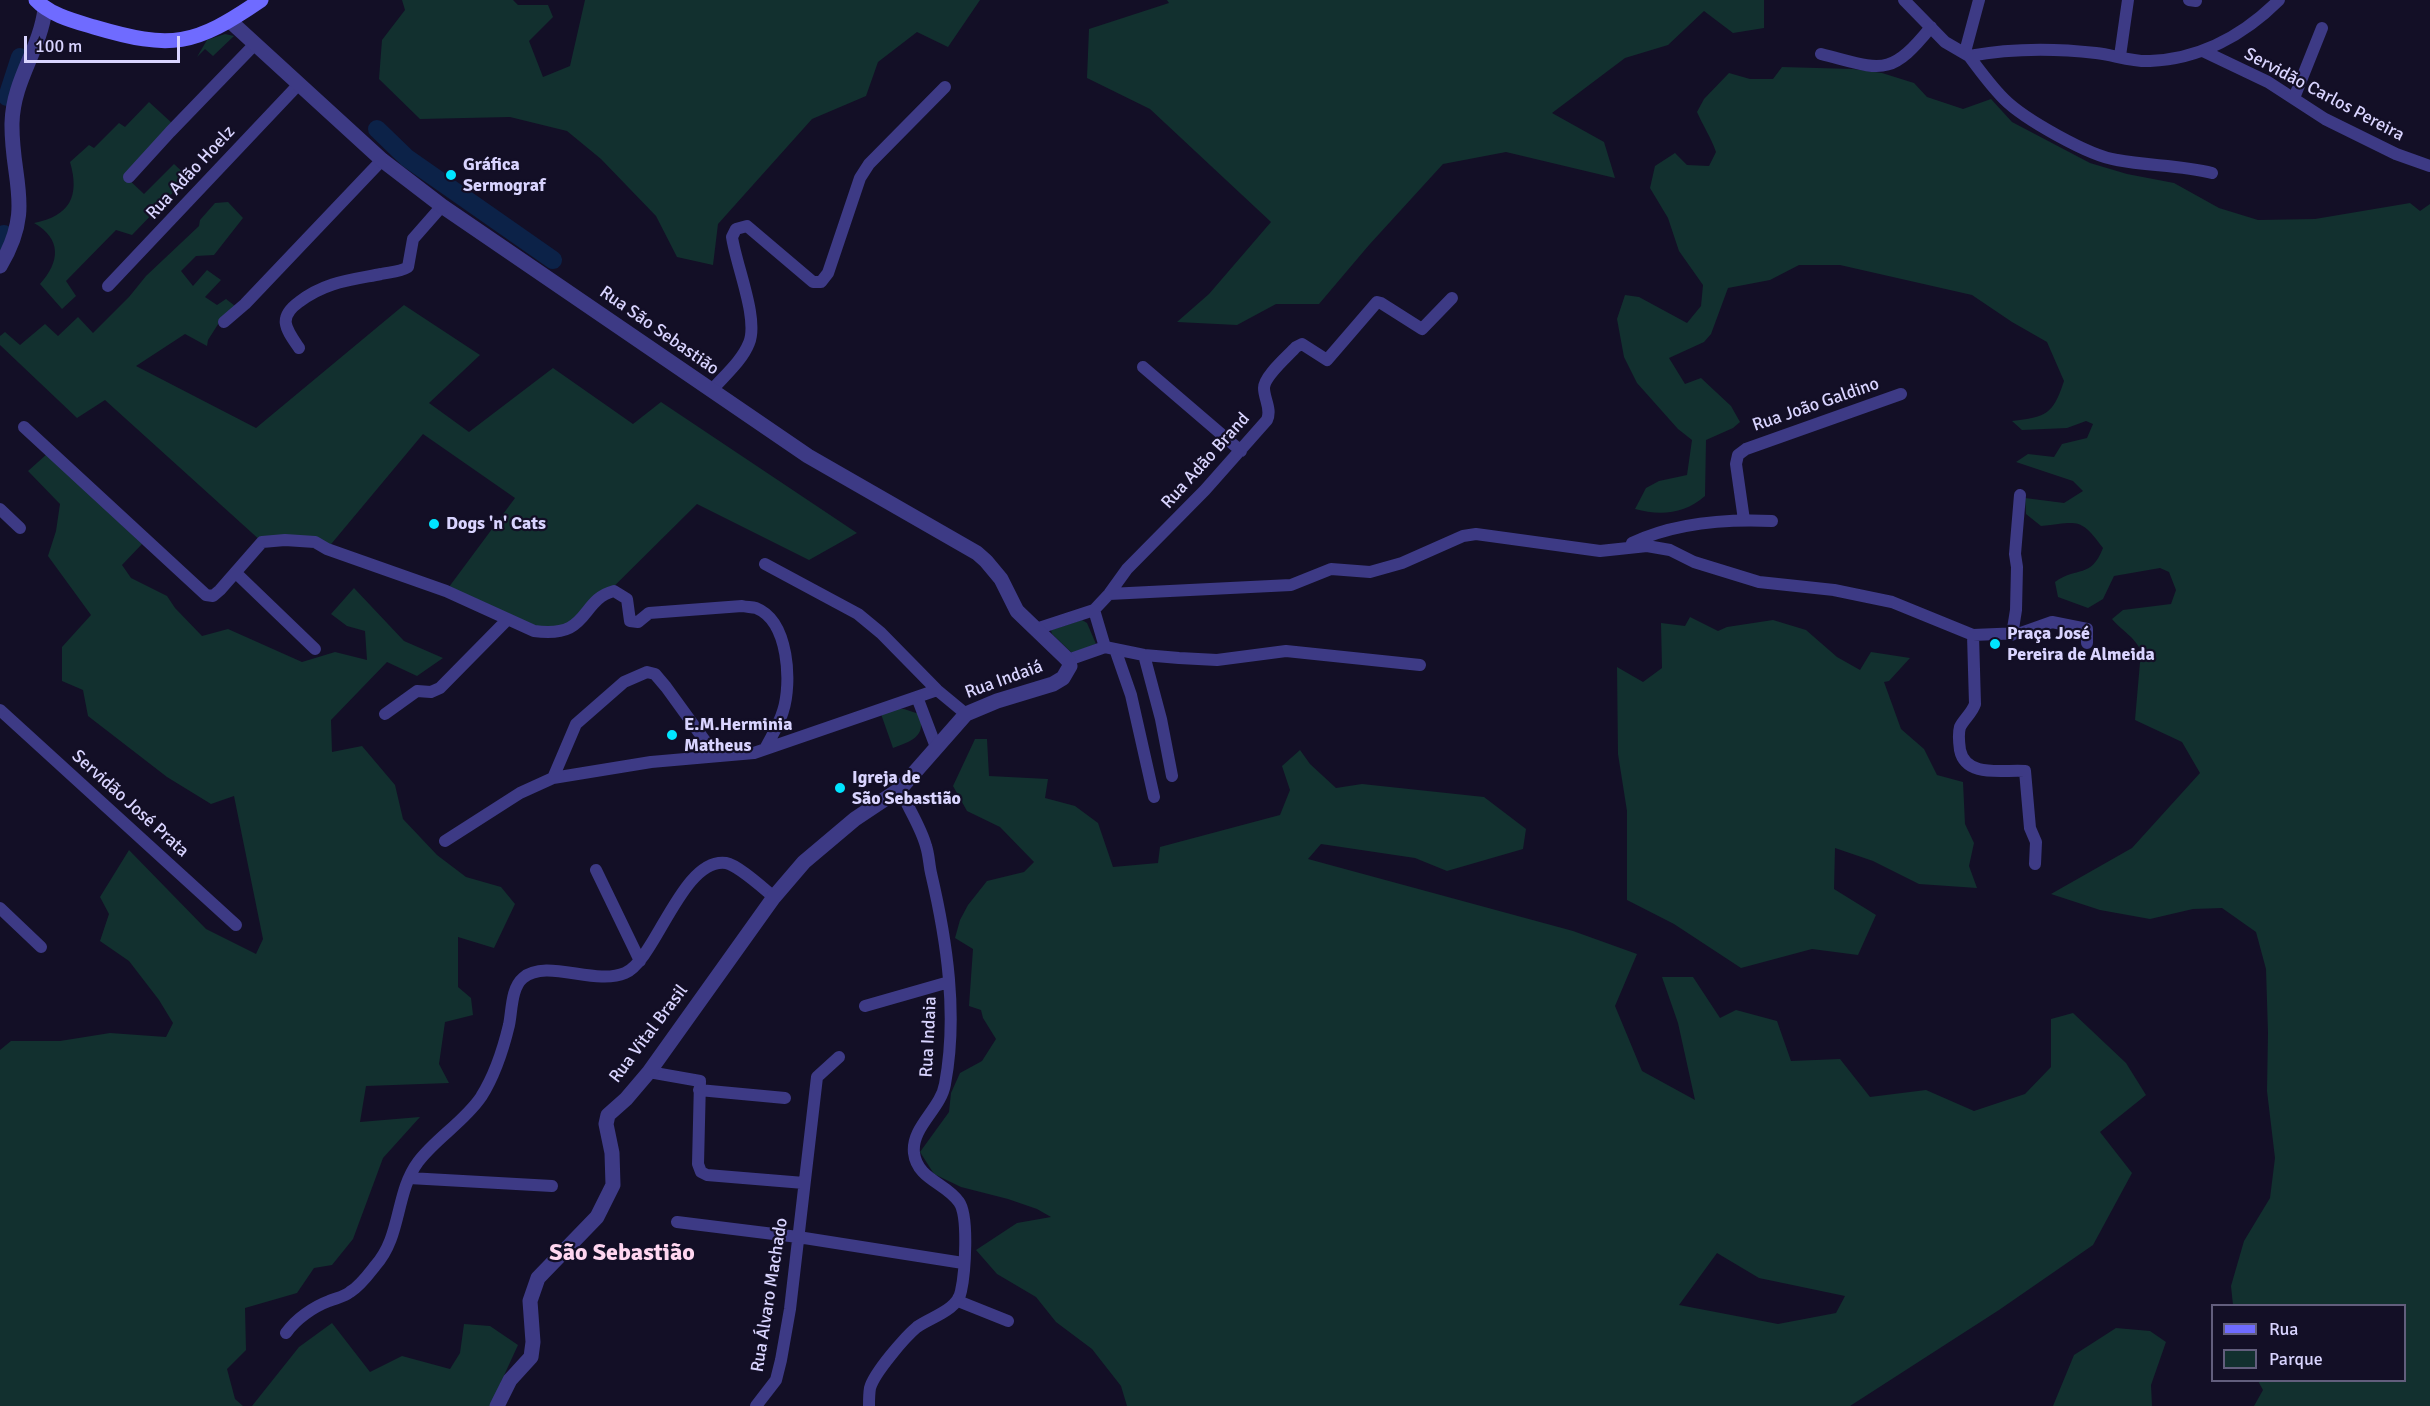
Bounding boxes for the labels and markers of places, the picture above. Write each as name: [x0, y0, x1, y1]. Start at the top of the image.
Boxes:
place label: Gráfica Sermograf: [463, 154, 545, 196]
marker: Gráfica Sermograf: [444, 168, 458, 182]
place label: Dogs 'n' Cats: [446, 513, 546, 535]
marker: Dogs 'n' Cats: [427, 517, 441, 531]
place label: Praça José Pereira de Almeida: [2007, 623, 2155, 666]
marker: Praça José Pereira de Almeida: [1988, 637, 2002, 651]
place label: E.M.Herminia Matheus: [684, 714, 792, 756]
marker: E.M.Herminia Matheus: [665, 728, 679, 742]
place label: Igreja de São Sebastião: [852, 767, 961, 810]
marker: Igreja de São Sebastião: [833, 781, 847, 795]

